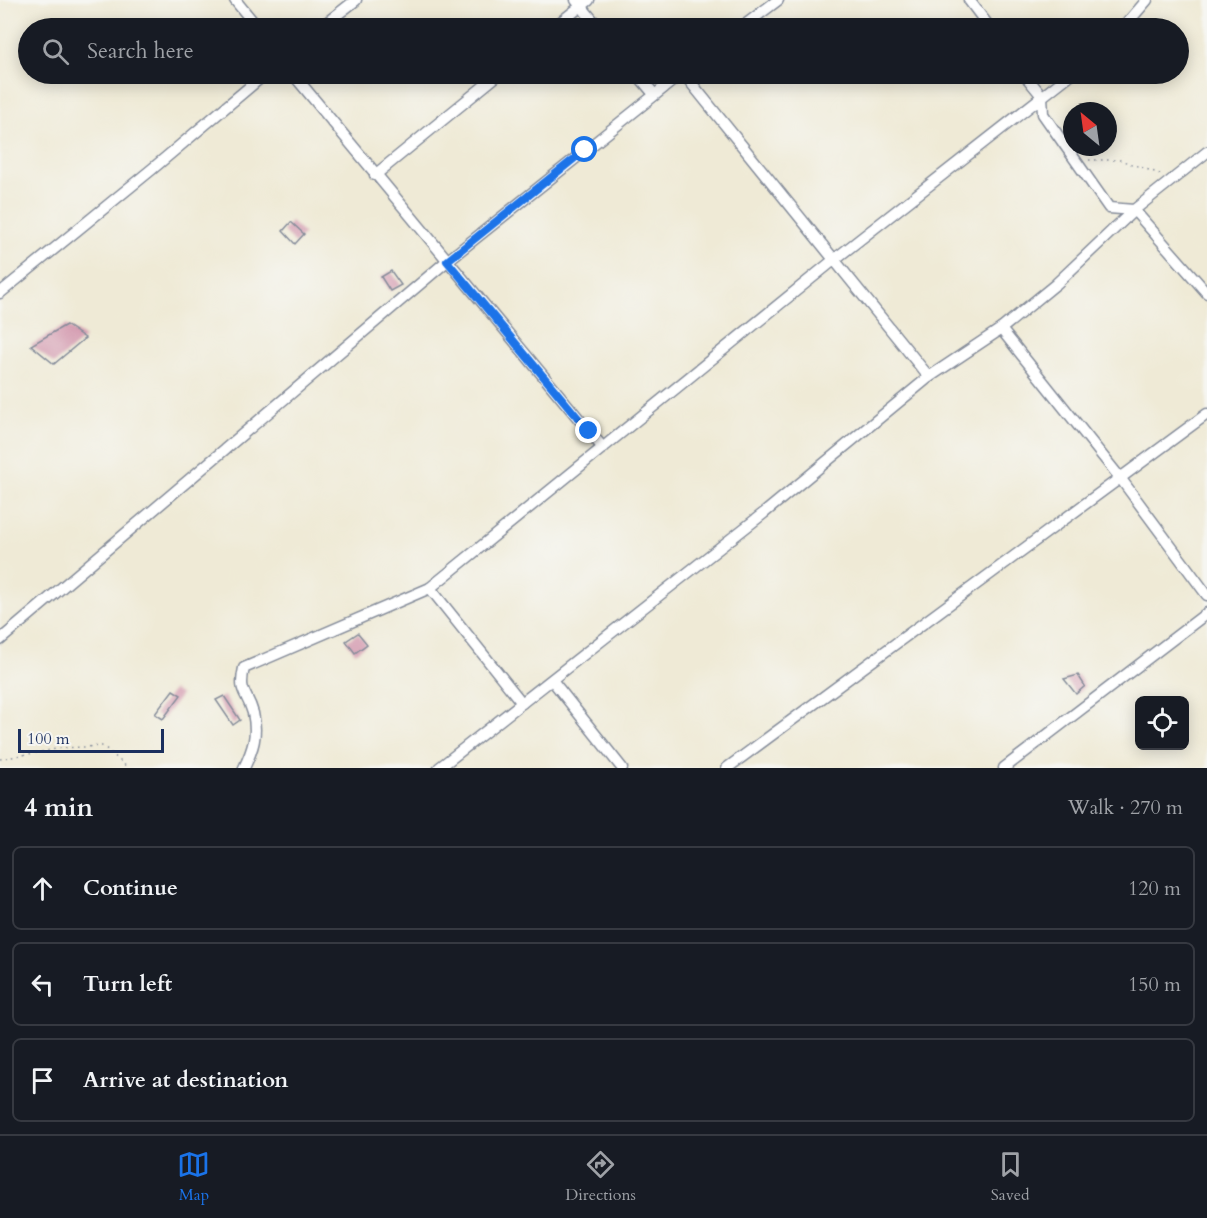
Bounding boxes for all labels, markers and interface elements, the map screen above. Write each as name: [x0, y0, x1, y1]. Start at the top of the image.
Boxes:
search box: [18, 18, 1189, 84]
icon: search: [39, 35, 72, 68]
text: Search here: [87, 36, 194, 66]
north arrow: [1063, 102, 1117, 156]
route start: [571, 136, 597, 162]
route end: [575, 417, 601, 443]
map controls: [1135, 696, 1189, 750]
button: locate: [1135, 696, 1189, 750]
scale bar: [18, 726, 164, 754]
text: 100 m: [27, 728, 69, 750]
text: 4 min: [24, 790, 93, 825]
text: Walk · 270 m: [1068, 794, 1183, 821]
icon: ahead: [26, 872, 59, 905]
text: Continue: [83, 873, 178, 903]
text: 120 m: [1128, 875, 1181, 902]
icon: left: [26, 968, 59, 1001]
text: Turn left: [83, 969, 172, 999]
text: 150 m: [1128, 971, 1181, 998]
icon: arrive: [26, 1064, 59, 1097]
text: Arrive at destination: [83, 1065, 288, 1095]
tab: Map: [177, 1148, 210, 1206]
tab: Directions: [565, 1148, 636, 1206]
tab: Saved: [991, 1148, 1030, 1206]

